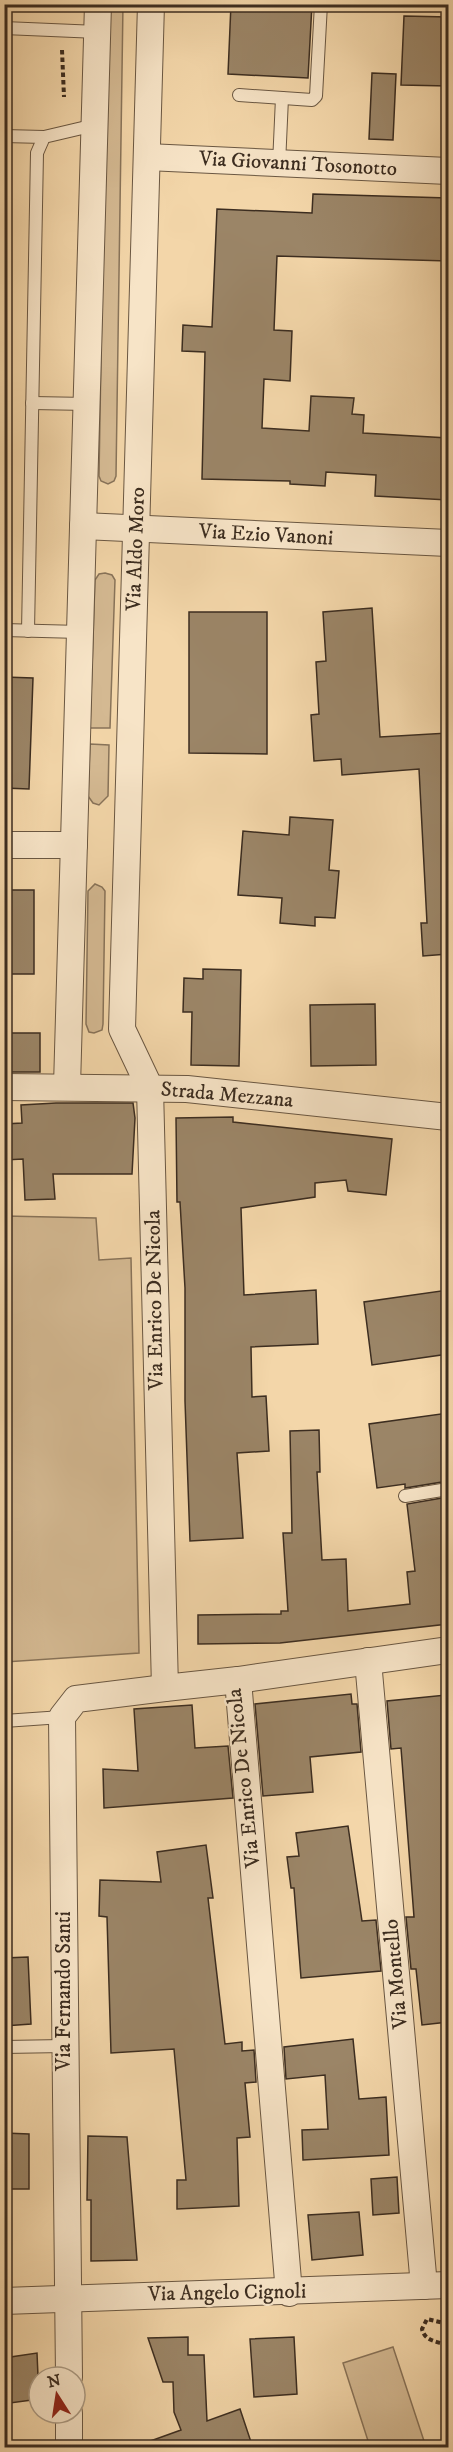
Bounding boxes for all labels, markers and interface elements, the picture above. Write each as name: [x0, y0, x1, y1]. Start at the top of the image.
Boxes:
street label: Via Giovanni Tosonotto: [197, 146, 398, 182]
street label: Via Aldo Moro: [121, 487, 151, 612]
street label: Via Ezio Vanoni: [197, 518, 334, 552]
street label: Strada Mezzana: [160, 1076, 294, 1114]
street label: Via Enrico De Nicola: [140, 1210, 170, 1391]
street label: Via Enrico De Nicola: [222, 1687, 266, 1870]
street label: Via Fernando Santi: [51, 1911, 77, 2072]
street label: Via Montello: [378, 1918, 414, 2031]
street label: Via Angelo Cignoli: [147, 2279, 306, 2307]
north arrow: [27, 2365, 87, 2425]
text: N: [46, 2370, 63, 2392]

